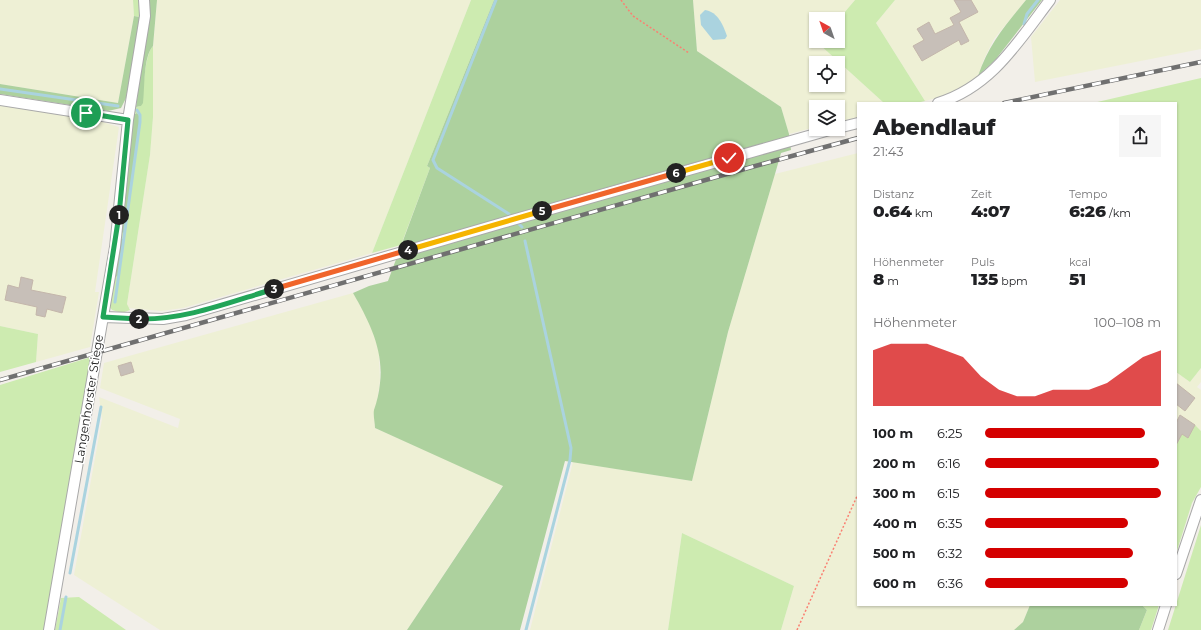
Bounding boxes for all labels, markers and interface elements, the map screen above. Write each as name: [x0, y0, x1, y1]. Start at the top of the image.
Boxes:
north arrow: [809, 12, 845, 48]
map controls: [809, 12, 845, 136]
button: locate: [809, 56, 845, 92]
pin: [69, 96, 103, 130]
button: layers: [809, 100, 845, 136]
icon: arrive: [75, 102, 97, 124]
text: Abendlauf: [873, 114, 995, 141]
button: share: [1119, 115, 1161, 157]
pin: [712, 141, 746, 175]
text: 21:43: [873, 143, 904, 159]
icon: check: [718, 147, 740, 169]
pin: 6: [666, 163, 686, 183]
text: 6: [672, 166, 680, 180]
text: Distanz: [873, 187, 914, 201]
text: Zeit: [971, 187, 992, 201]
text: Tempo: [1069, 187, 1107, 201]
pin: 5: [532, 201, 552, 221]
text: 0.64: [873, 201, 912, 221]
text: 4:07: [971, 201, 1010, 221]
text: 6:26: [1069, 201, 1106, 221]
text: 5: [539, 204, 545, 218]
pin: 1: [109, 205, 129, 225]
text: km: [912, 206, 933, 220]
text: /km: [1106, 206, 1131, 220]
text: 1: [117, 208, 121, 222]
pin: 4: [398, 240, 418, 260]
text: 4: [404, 243, 412, 257]
text: Höhenmeter: [873, 255, 944, 269]
text: Puls: [971, 255, 995, 269]
text: kcal: [1069, 255, 1091, 269]
text: 8: [873, 269, 884, 289]
text: 135: [971, 269, 998, 289]
text: 51: [1069, 269, 1086, 289]
text: m: [884, 274, 899, 288]
text: bpm: [998, 274, 1028, 288]
pin: 3: [264, 279, 284, 299]
text: 3: [271, 282, 277, 296]
pin: 2: [129, 309, 149, 329]
text: 2: [136, 312, 142, 326]
text: Höhenmeter: [873, 314, 957, 330]
text: 100–108 m: [1094, 314, 1161, 330]
street label: Langenhorster Stiege: [71, 333, 106, 464]
text: 100 m: [873, 425, 913, 441]
text: 6:25: [937, 425, 962, 441]
text: 200 m: [873, 455, 916, 471]
text: 6:16: [937, 455, 960, 471]
text: 300 m: [873, 485, 916, 501]
text: 6:15: [937, 485, 960, 501]
text: 400 m: [873, 515, 917, 531]
text: 6:35: [937, 515, 962, 531]
text: 500 m: [873, 545, 916, 561]
text: 6:32: [937, 545, 962, 561]
text: 600 m: [873, 575, 916, 591]
text: 6:36: [937, 575, 963, 591]

